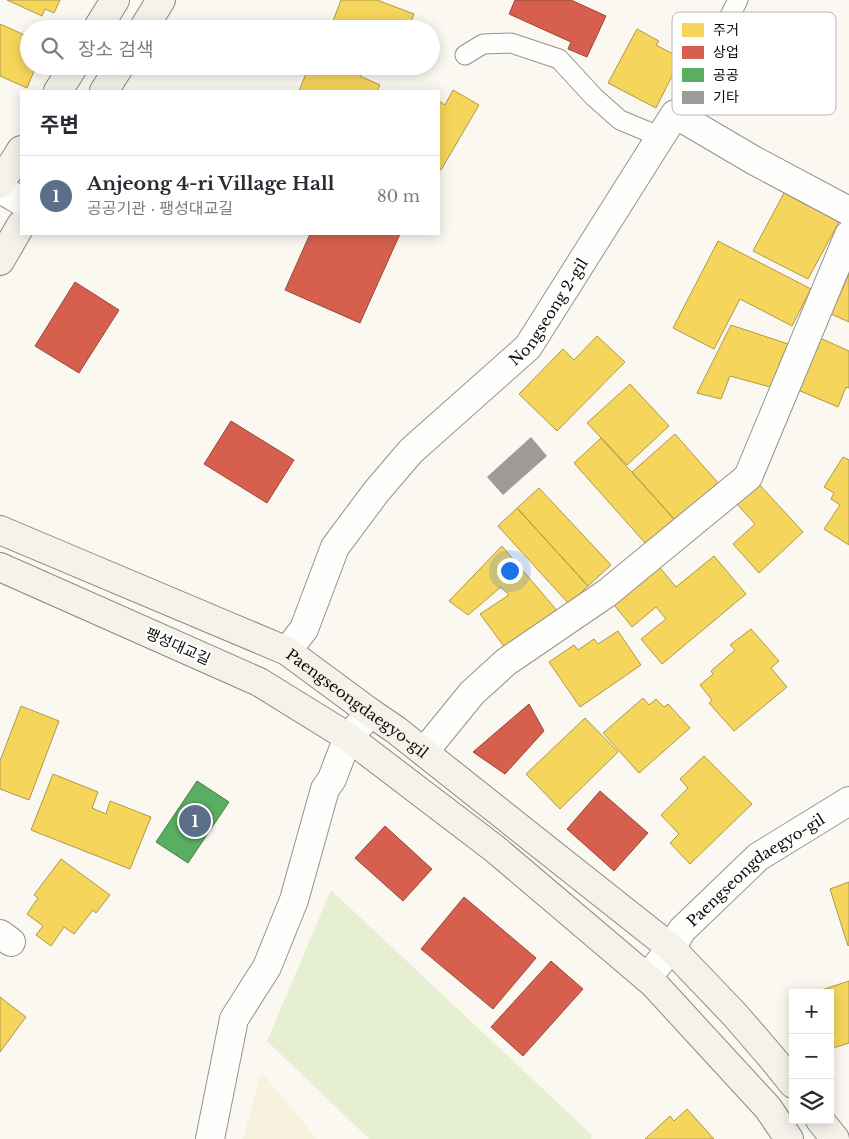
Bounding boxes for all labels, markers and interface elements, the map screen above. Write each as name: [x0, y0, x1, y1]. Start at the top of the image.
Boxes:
legend: [672, 12, 836, 115]
search box: [20, 20, 440, 75]
text: 주거: [713, 21, 739, 39]
icon: search: [38, 34, 66, 62]
text: 장소 검색: [78, 38, 153, 61]
text: 상업: [713, 43, 739, 61]
text: 공공: [713, 66, 739, 84]
text: 기타: [713, 88, 739, 106]
text: 주변: [40, 112, 79, 138]
text: Anjeong 4-ri Village Hall: [87, 172, 334, 195]
text: 1: [53, 186, 59, 206]
text: 80 m: [377, 186, 420, 206]
text: 공공기관 · 팽성대교길: [87, 198, 233, 218]
street label: Nongseong 2-gil: [505, 254, 591, 369]
your location: [497, 558, 523, 584]
street label: 팽성대교길: [143, 623, 213, 669]
street label: Paengseongdaegyo-gil: [283, 644, 432, 762]
pin: 1: [179, 802, 211, 840]
street label: Paengseongdaegyo-gil: [682, 809, 828, 930]
map controls: [789, 989, 834, 1124]
button: +: [789, 989, 834, 1034]
button: −: [789, 1034, 834, 1079]
button: layers: [789, 1079, 834, 1124]

